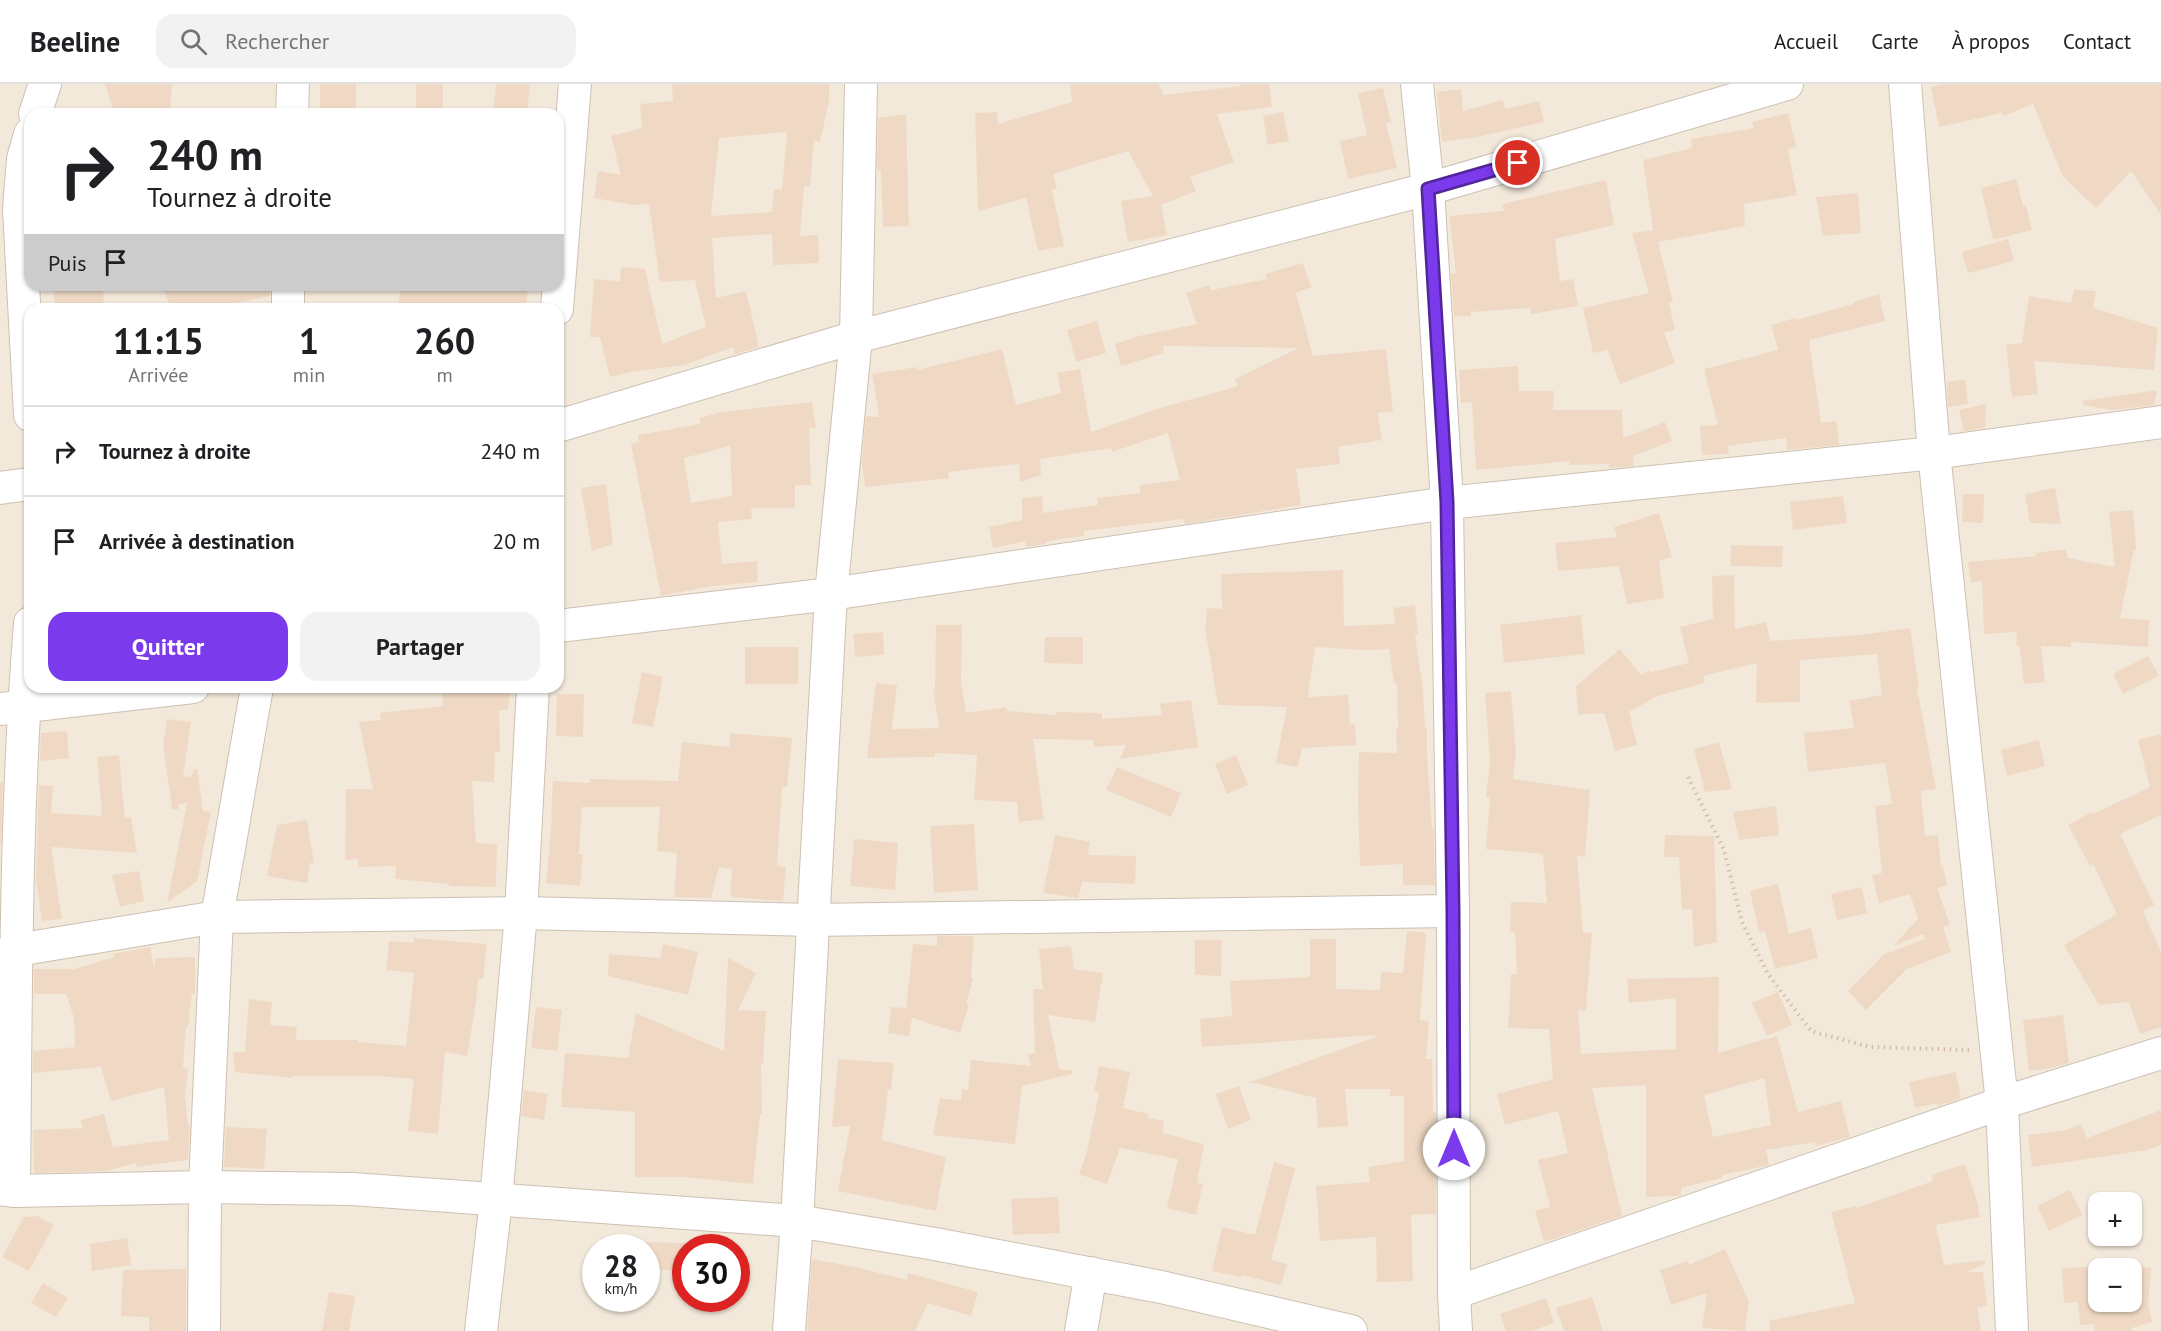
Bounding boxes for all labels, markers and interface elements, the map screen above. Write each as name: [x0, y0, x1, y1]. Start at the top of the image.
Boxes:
search box: [156, 14, 576, 68]
text: Beeline: [30, 23, 120, 60]
icon: search: [177, 25, 210, 58]
text: Rechercher: [225, 27, 329, 55]
text: Accueil: [1774, 28, 1838, 55]
text: Carte: [1871, 28, 1919, 55]
text: À propos: [1952, 28, 2030, 55]
text: Contact: [2063, 28, 2131, 55]
text: 240 m: [147, 127, 263, 182]
icon: right: [48, 132, 126, 210]
pin: [1492, 137, 1543, 188]
icon: arrive: [1501, 146, 1534, 179]
text: Tournez à droite: [147, 180, 332, 214]
icon: arrive: [99, 246, 132, 279]
text: Puis: [48, 249, 87, 277]
text: 11:15: [113, 317, 204, 364]
text: 1: [299, 317, 319, 364]
text: 260: [414, 317, 475, 364]
text: Arrivée: [128, 362, 188, 388]
text: min: [293, 362, 325, 388]
text: m: [437, 362, 453, 388]
icon: right: [48, 435, 81, 468]
text: Tournez à droite: [99, 437, 251, 465]
text: 240 m: [480, 437, 540, 465]
icon: arrive: [48, 525, 81, 558]
text: Arrivée à destination: [99, 527, 295, 555]
text: 20 m: [492, 527, 540, 555]
button: Quitter: [48, 612, 288, 681]
button: Partager: [300, 612, 540, 681]
position arrow: [1422, 1117, 1486, 1181]
map controls: [2088, 1192, 2142, 1312]
button: +: [2088, 1192, 2142, 1246]
speed limit sign: 30: [672, 1234, 750, 1312]
text: 28: [604, 1246, 638, 1285]
button: −: [2088, 1258, 2142, 1312]
text: km/h: [605, 1279, 637, 1298]

